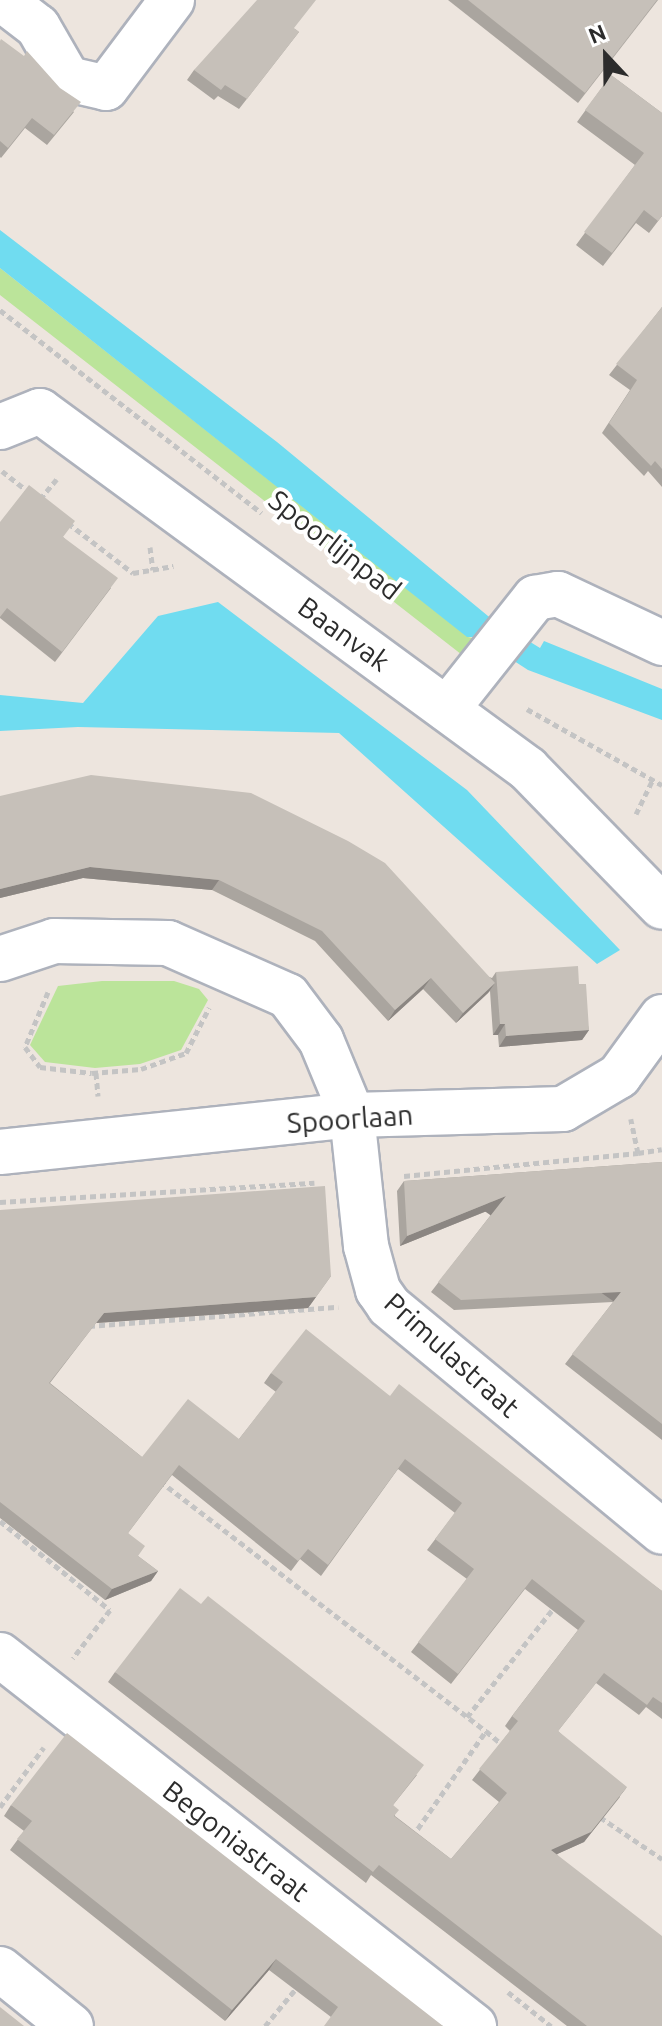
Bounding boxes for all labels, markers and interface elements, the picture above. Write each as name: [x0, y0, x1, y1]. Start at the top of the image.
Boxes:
north arrow: [566, 16, 646, 96]
text: N: [585, 19, 609, 48]
street label: Spoorlijnpad: [262, 483, 408, 607]
street label: Baanvak: [292, 590, 396, 678]
street label: Spoorlaan: [286, 1098, 414, 1140]
street label: Primulastraat: [378, 1286, 526, 1424]
street label: Begoniastraat: [156, 1773, 316, 1909]

